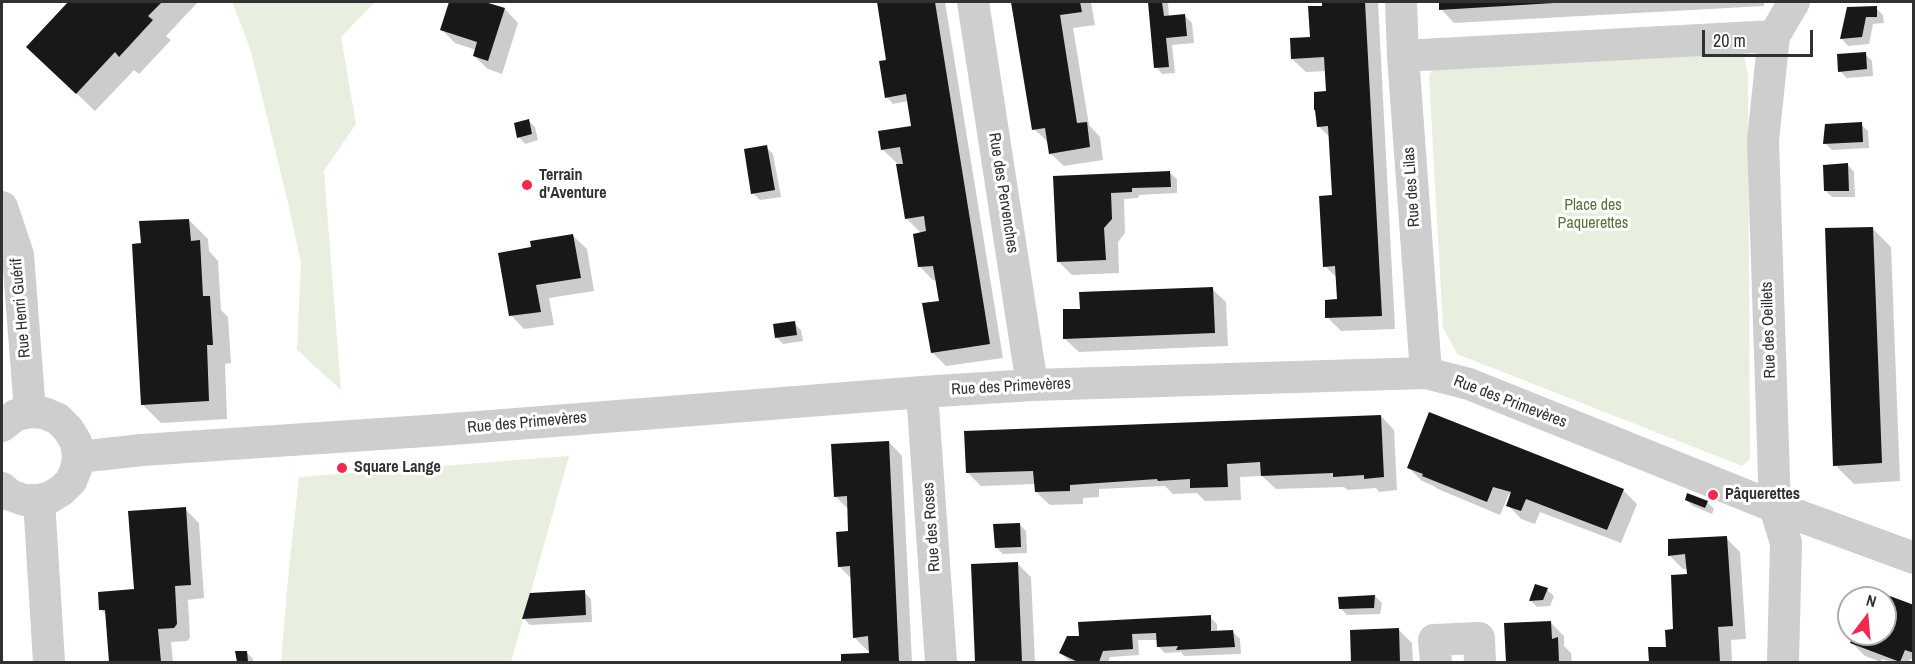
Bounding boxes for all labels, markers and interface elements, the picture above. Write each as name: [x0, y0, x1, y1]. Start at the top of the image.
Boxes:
scale bar: [1705, 18, 1816, 56]
text: 20 m: [1713, 28, 1746, 53]
street label: Rue des Pervenches: [984, 131, 1022, 255]
street label: Rue des Lilas: [1400, 146, 1424, 228]
place label: Terrain d'Aventure: [539, 166, 607, 204]
marker: Terrain d'Aventure: [520, 178, 534, 192]
park label: Place des Paquerettes: [1558, 196, 1628, 234]
street label: Rue Henri Guérif: [7, 257, 35, 359]
street label: Rue des Oeillets: [1758, 281, 1780, 379]
street label: Rue des Primevères: [1451, 372, 1569, 432]
street label: Rue des Primevères: [951, 374, 1071, 400]
street label: Rue des Primevères: [467, 408, 587, 438]
place label: Square Lange: [354, 458, 441, 478]
marker: Square Lange: [335, 461, 349, 475]
street label: Rue des Roses: [919, 482, 945, 572]
place label: Pâquerettes: [1725, 485, 1800, 505]
marker: Pâquerettes: [1706, 488, 1720, 502]
north arrow: [1837, 586, 1897, 646]
text: N: [1864, 589, 1879, 612]

